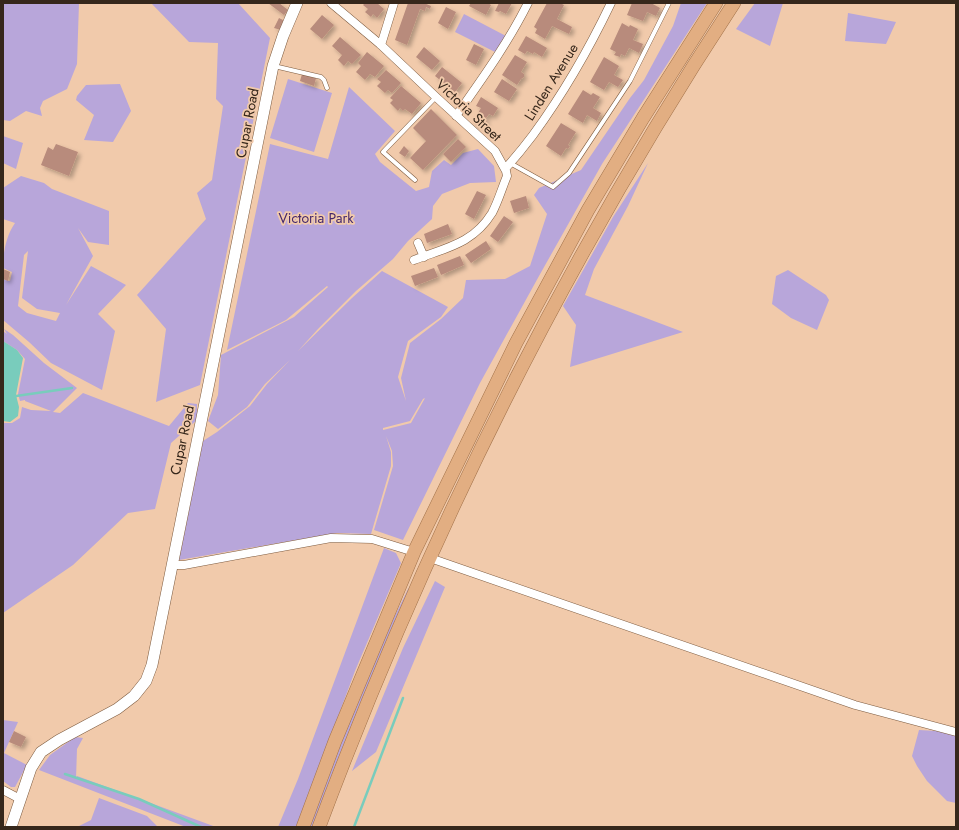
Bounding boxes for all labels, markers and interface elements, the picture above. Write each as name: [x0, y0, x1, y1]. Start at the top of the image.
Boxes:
street label: Linden Avenue: [519, 40, 583, 124]
street label: Victoria Street: [432, 74, 507, 146]
street label: Cupar Road: [230, 86, 264, 160]
park label: Victoria Park: [279, 208, 354, 228]
street label: Cupar Road: [165, 403, 199, 477]

